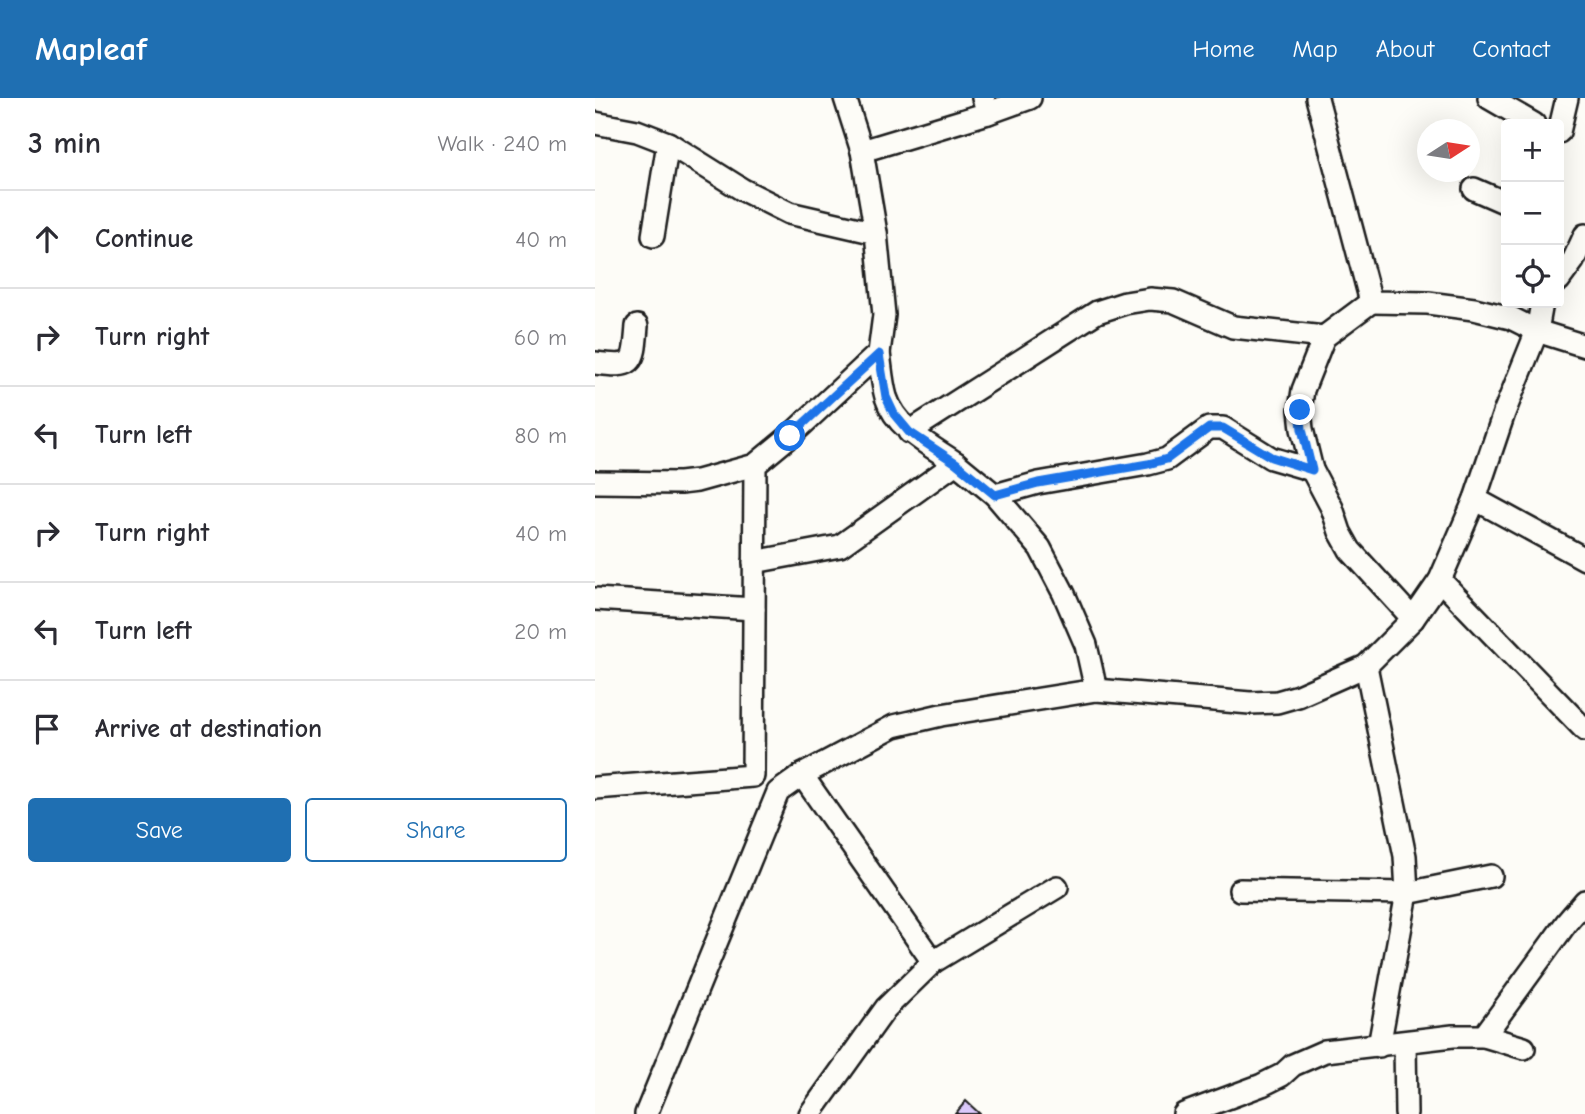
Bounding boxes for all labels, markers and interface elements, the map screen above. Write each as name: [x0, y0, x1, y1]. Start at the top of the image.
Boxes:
text: Mapleaf: [35, 30, 147, 68]
text: Home: [1193, 35, 1254, 63]
text: Map: [1292, 35, 1338, 63]
text: About: [1376, 35, 1434, 63]
text: Contact: [1472, 35, 1550, 63]
north arrow: [1417, 119, 1480, 182]
map controls: [1501, 119, 1564, 308]
button: +: [1501, 119, 1564, 182]
text: 3 min: [28, 126, 101, 161]
text: Walk · 240 m: [437, 130, 567, 157]
button: −: [1501, 182, 1564, 245]
icon: ahead: [28, 220, 66, 258]
text: Continue: [95, 224, 193, 254]
text: 40 m: [515, 226, 567, 253]
button: locate: [1501, 245, 1564, 308]
icon: right: [28, 318, 66, 356]
text: Turn right: [95, 322, 209, 352]
text: 60 m: [514, 324, 567, 351]
route end: [1284, 394, 1315, 425]
icon: left: [28, 416, 66, 454]
text: Turn left: [95, 420, 192, 450]
route start: [774, 420, 805, 451]
text: 80 m: [514, 422, 567, 449]
icon: right: [28, 514, 66, 552]
text: Turn right: [95, 518, 209, 548]
text: 40 m: [515, 520, 567, 547]
icon: left: [28, 612, 66, 650]
text: Turn left: [95, 616, 192, 646]
text: 20 m: [514, 618, 567, 645]
icon: arrive: [28, 710, 66, 748]
text: Arrive at destination: [95, 714, 322, 744]
button: Save: [28, 798, 291, 862]
button: Share: [305, 798, 567, 862]

